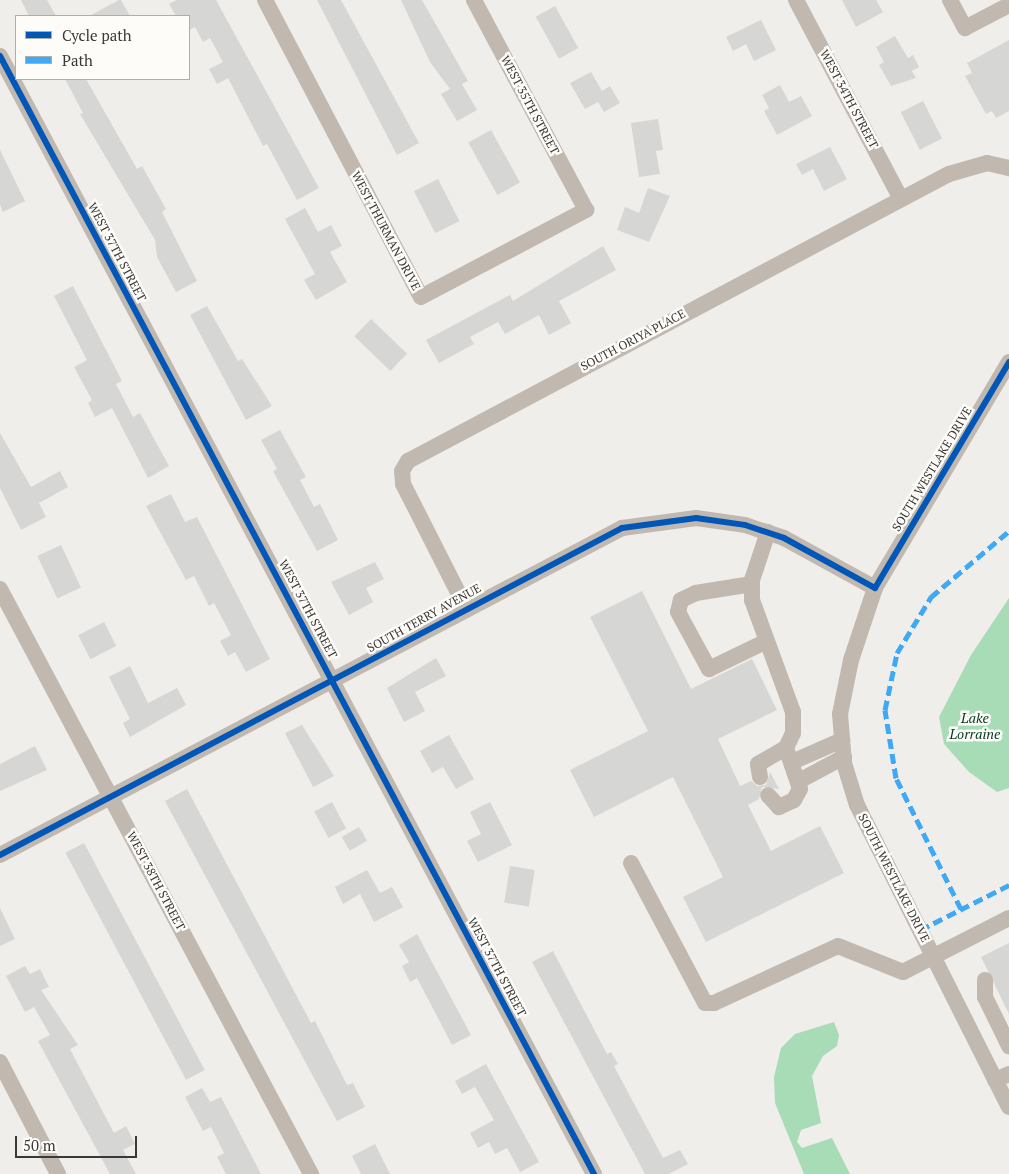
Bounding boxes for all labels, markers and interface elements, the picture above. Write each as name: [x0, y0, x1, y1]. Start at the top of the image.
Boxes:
legend: [15, 15, 190, 80]
text: Cycle path: [62, 25, 132, 45]
street label: WEST 34TH STREET: [817, 47, 881, 151]
text: Path: [62, 50, 93, 70]
street label: WEST 35TH STREET: [498, 53, 562, 157]
street label: WEST THURMAN DRIVE: [348, 169, 424, 293]
street label: WEST 37TH STREET: [85, 200, 149, 304]
street label: SOUTH ORIYA PLACE: [578, 306, 688, 374]
street label: SOUTH WESTLAKE DRIVE: [889, 404, 975, 534]
street label: WEST 37TH STREET: [276, 557, 340, 661]
street label: SOUTH TERRY AVENUE: [365, 581, 483, 655]
water label: Lake Lorraine: [950, 710, 1000, 742]
street label: SOUTH WESTLAKE DRIVE: [855, 811, 933, 945]
street label: WEST 38TH STREET: [124, 829, 188, 933]
street label: WEST 37TH STREET: [465, 915, 529, 1019]
scale bar: [18, 1126, 140, 1158]
text: 50 m: [23, 1135, 56, 1155]

